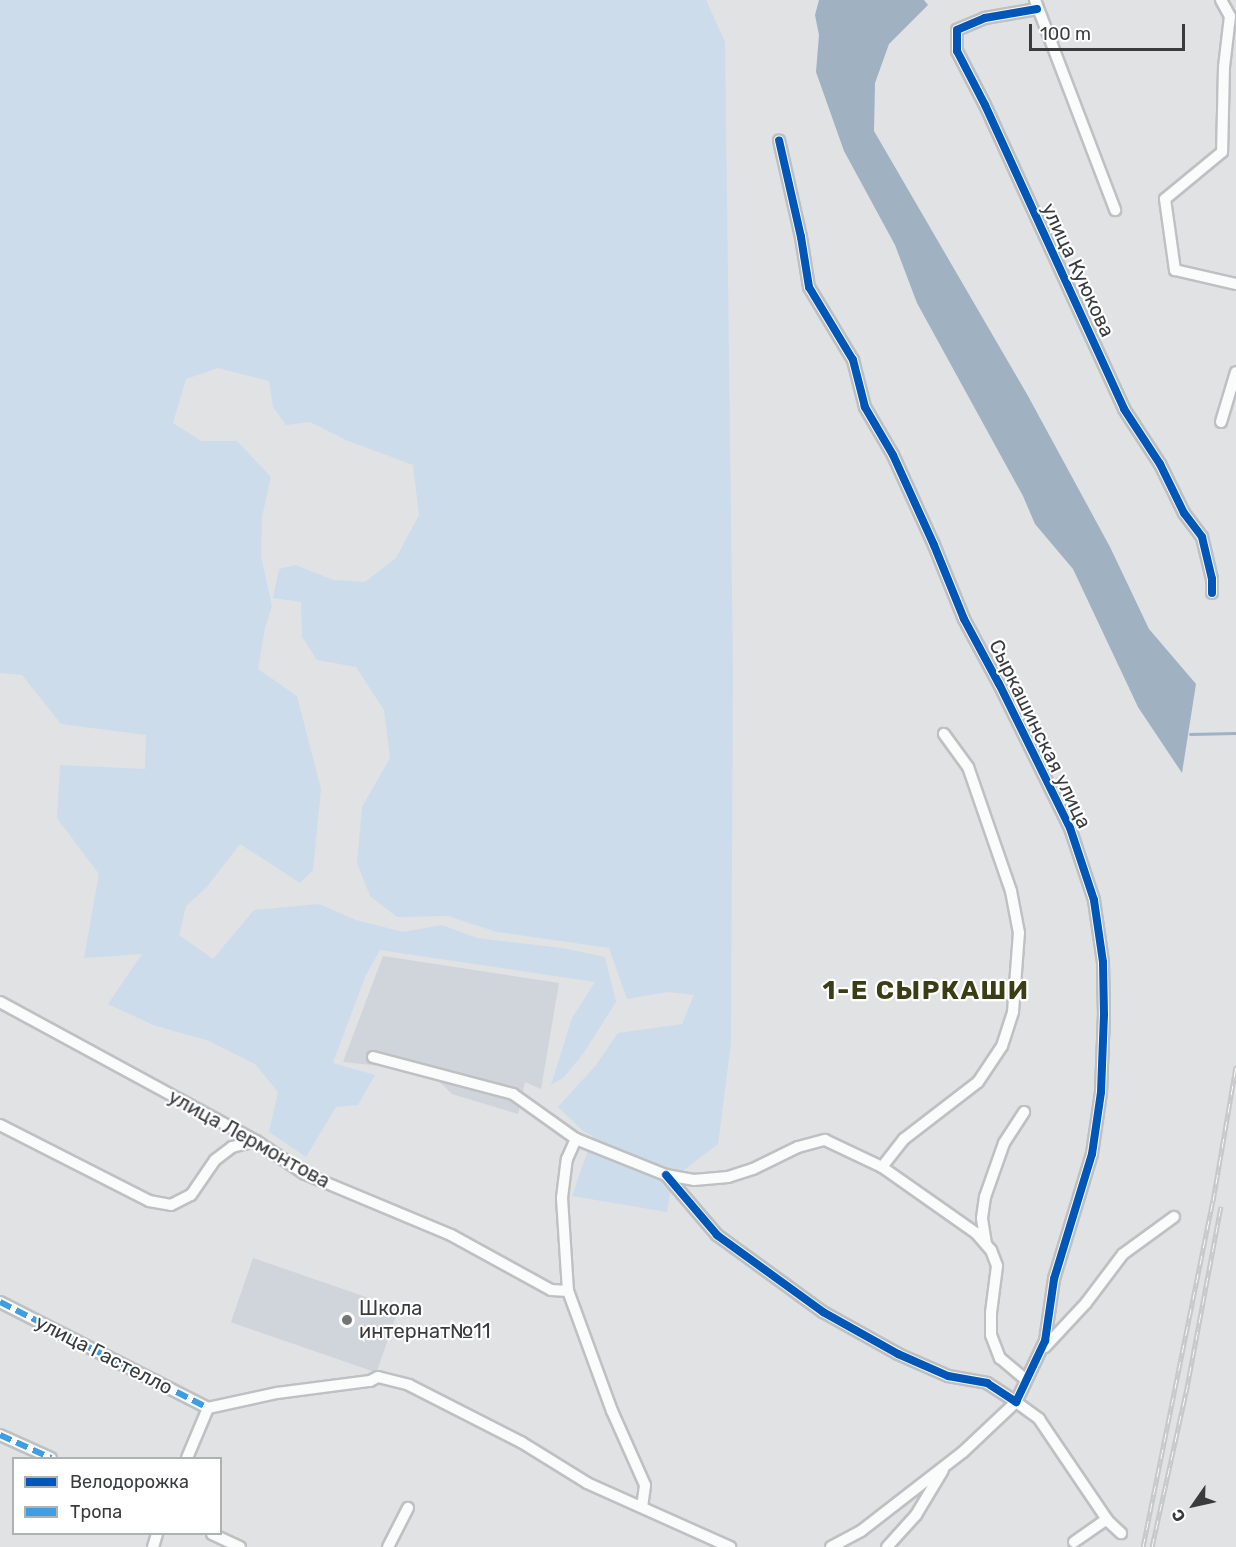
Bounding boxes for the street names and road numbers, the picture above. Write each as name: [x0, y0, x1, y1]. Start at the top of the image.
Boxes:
street label: улица Куюкова: [1036, 199, 1120, 341]
street label: Сыркашинская улица: [984, 636, 1096, 832]
street label: улица Лермонтова: [164, 1085, 334, 1193]
street label: улица Гастелло: [31, 1310, 177, 1400]

